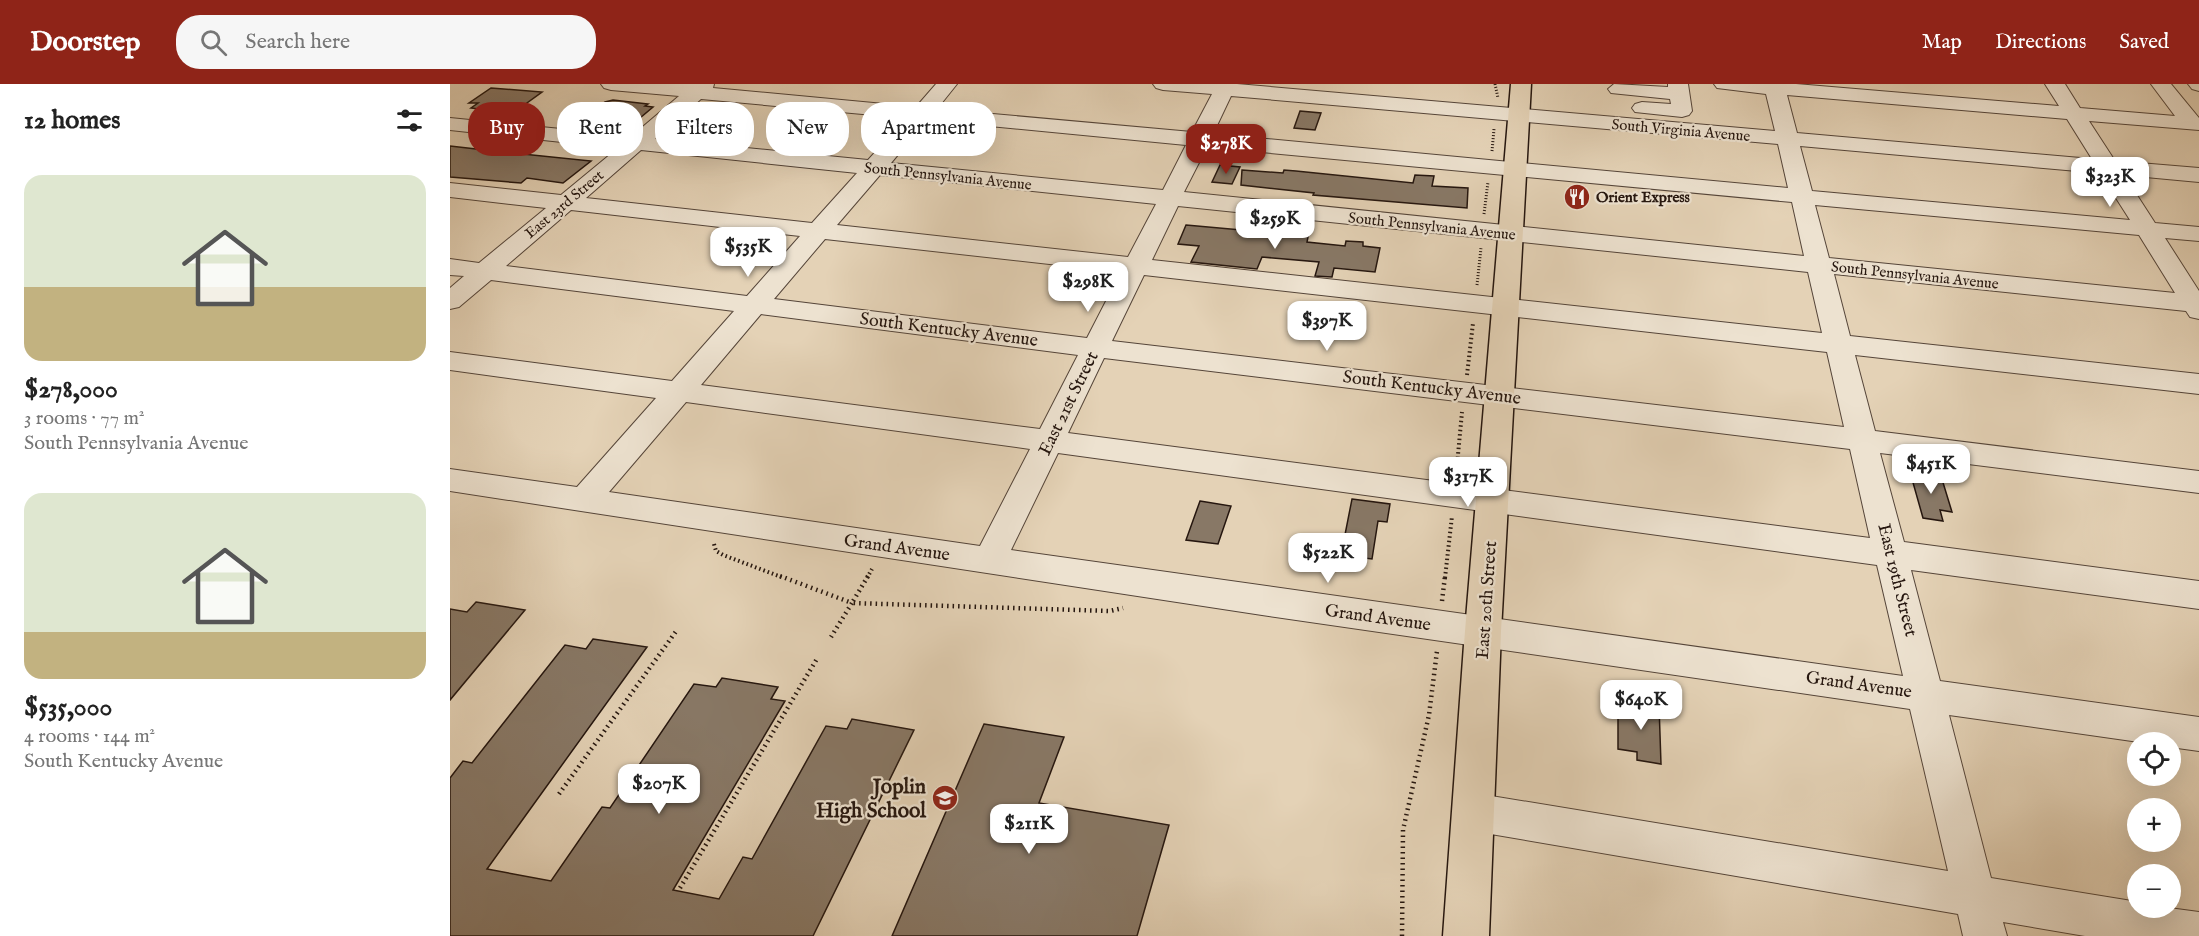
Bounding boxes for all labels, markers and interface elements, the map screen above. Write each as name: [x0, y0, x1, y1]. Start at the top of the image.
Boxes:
search box: [176, 15, 596, 69]
text: Doorstep: [30, 25, 140, 60]
icon: search: [197, 26, 230, 59]
text: Search here: [245, 28, 350, 56]
text: Map: [1922, 29, 1962, 56]
text: Directions: [1995, 29, 2086, 56]
text: Saved: [2119, 29, 2169, 56]
chip: Buy: [468, 102, 545, 156]
chip: Rent: [557, 102, 643, 156]
chip: Filters: [655, 102, 754, 156]
chip: New: [766, 102, 849, 156]
chip: Apartment: [861, 102, 996, 156]
text: 12 homes: [24, 104, 120, 137]
icon: filters: [393, 104, 426, 137]
street label: South Virginia Avenue: [1611, 115, 1751, 146]
pin: $278K: [1184, 124, 1268, 175]
text: $278K: [1200, 131, 1252, 156]
pin: $323K: [2068, 157, 2152, 208]
street label: South Pennsylvania Avenue: [863, 158, 1033, 195]
text: $323K: [2085, 164, 2135, 189]
street label: East 23rd Street: [521, 166, 608, 243]
restaurant icon: Orient Express: [1562, 182, 1592, 212]
place label: Orient Express: [1596, 188, 1691, 207]
pin: $259K: [1233, 199, 1317, 250]
text: $259K: [1250, 206, 1300, 231]
street label: South Pennsylvania Avenue: [1347, 208, 1517, 245]
icon: home: [171, 214, 279, 322]
pin: $535K: [706, 227, 790, 278]
text: $535K: [724, 234, 772, 259]
street label: South Pennsylvania Avenue: [1830, 257, 2000, 294]
pin: $298K: [1046, 262, 1130, 313]
text: $298K: [1062, 269, 1114, 294]
pin: $397K: [1285, 301, 1369, 352]
street label: South Kentucky Avenue: [858, 308, 1039, 353]
text: $397K: [1301, 308, 1353, 333]
street label: East 21st Street: [1034, 348, 1104, 459]
street label: South Kentucky Avenue: [1341, 366, 1522, 411]
text: $278,000: [24, 373, 118, 406]
text: 3 rooms · 77 m²: [24, 406, 144, 431]
text: South Pennsylvania Avenue: [24, 431, 248, 456]
pin: $451K: [1889, 444, 1973, 495]
text: $451K: [1906, 451, 1956, 476]
pin: $317K: [1426, 457, 1510, 508]
text: $317K: [1443, 464, 1493, 489]
street label: East 19th Street: [1871, 521, 1922, 639]
street label: Grand Avenue: [842, 530, 951, 567]
icon: home: [171, 532, 279, 640]
pin: $522K: [1286, 533, 1370, 584]
text: $522K: [1302, 540, 1354, 565]
street label: East 20th Street: [1472, 540, 1503, 660]
street label: Grand Avenue: [1323, 600, 1432, 637]
street label: Grand Avenue: [1804, 667, 1913, 704]
pin: $640K: [1599, 680, 1683, 731]
text: $640K: [1614, 687, 1668, 712]
text: $535,000: [24, 691, 112, 724]
text: 4 rooms · 144 m²: [24, 724, 155, 749]
map controls: [2127, 732, 2181, 918]
button: locate: [2127, 732, 2181, 786]
text: South Kentucky Avenue: [24, 749, 223, 774]
pin: $207K: [617, 764, 701, 815]
text: $207K: [632, 771, 686, 796]
place label: Joplin High School: [816, 774, 927, 825]
school or university icon: Joplin High School: [930, 783, 960, 813]
button: +: [2127, 798, 2181, 852]
pin: $211K: [987, 804, 1071, 855]
text: $211K: [1004, 811, 1054, 836]
button: −: [2127, 864, 2181, 918]

